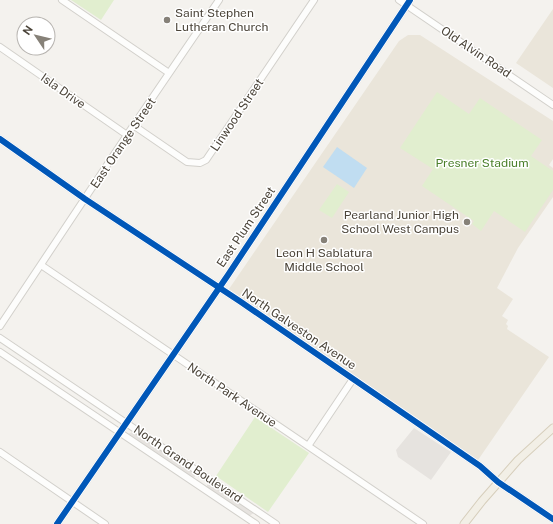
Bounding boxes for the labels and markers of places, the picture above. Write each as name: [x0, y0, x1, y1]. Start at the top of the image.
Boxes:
place label: Saint Stephen Lutheran Church: [175, 6, 269, 34]
marker: Saint Stephen Lutheran Church: [162, 15, 172, 25]
place label: Pearland Junior High School West Campus: [341, 208, 459, 236]
marker: Pearland Junior High School West Campus: [462, 217, 472, 227]
marker: Leon H Sablatura Middle School: [319, 235, 329, 245]
place label: Leon H Sablatura Middle School: [276, 246, 372, 274]

